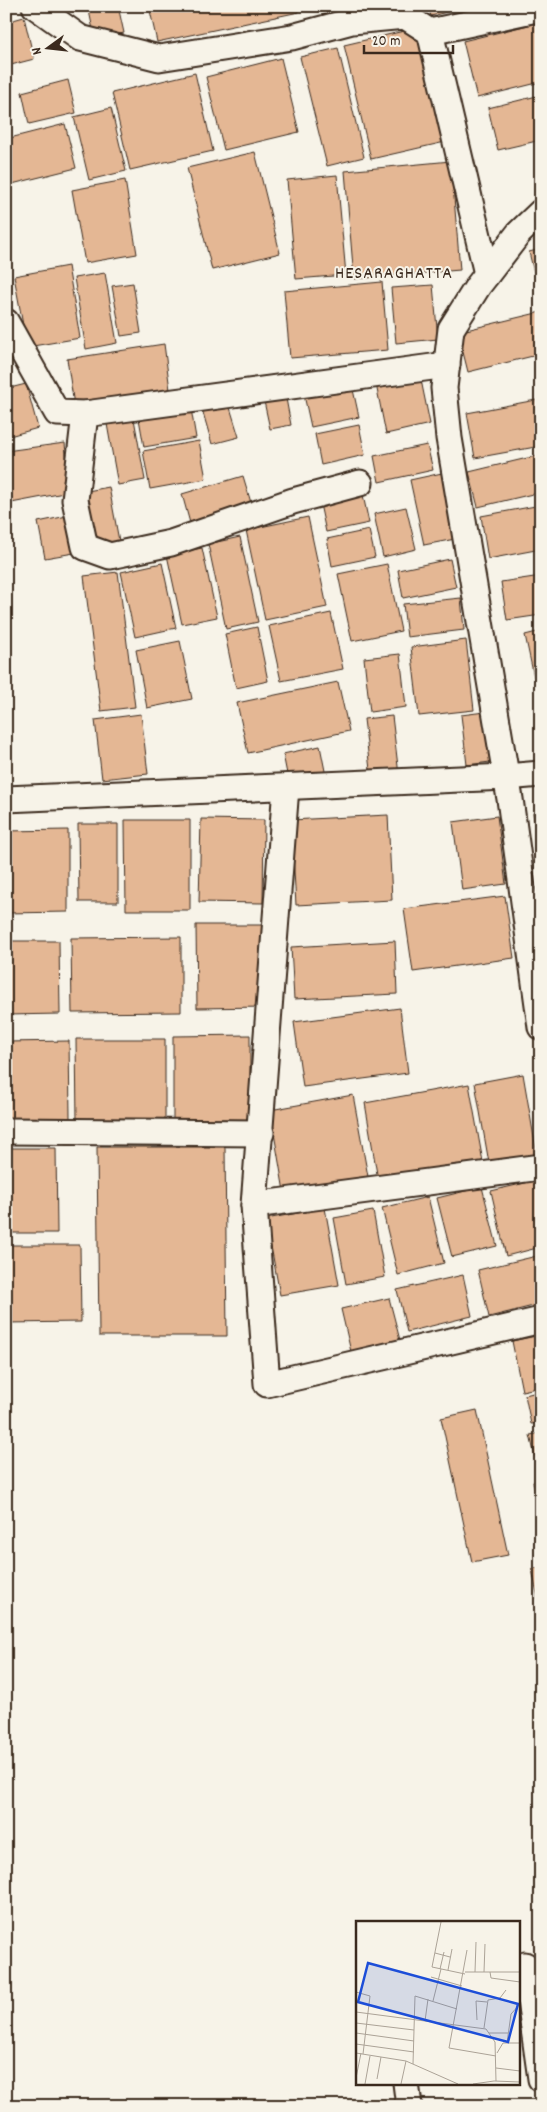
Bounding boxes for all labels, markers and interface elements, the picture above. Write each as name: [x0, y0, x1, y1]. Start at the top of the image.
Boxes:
north arrow: [22, 22, 72, 72]
scale bar: [364, 22, 453, 54]
text: 20 m: [372, 31, 400, 53]
text: N: [27, 45, 48, 57]
district label: HESARAGHATTA: [335, 262, 453, 287]
inset map: [356, 1921, 520, 2084]

